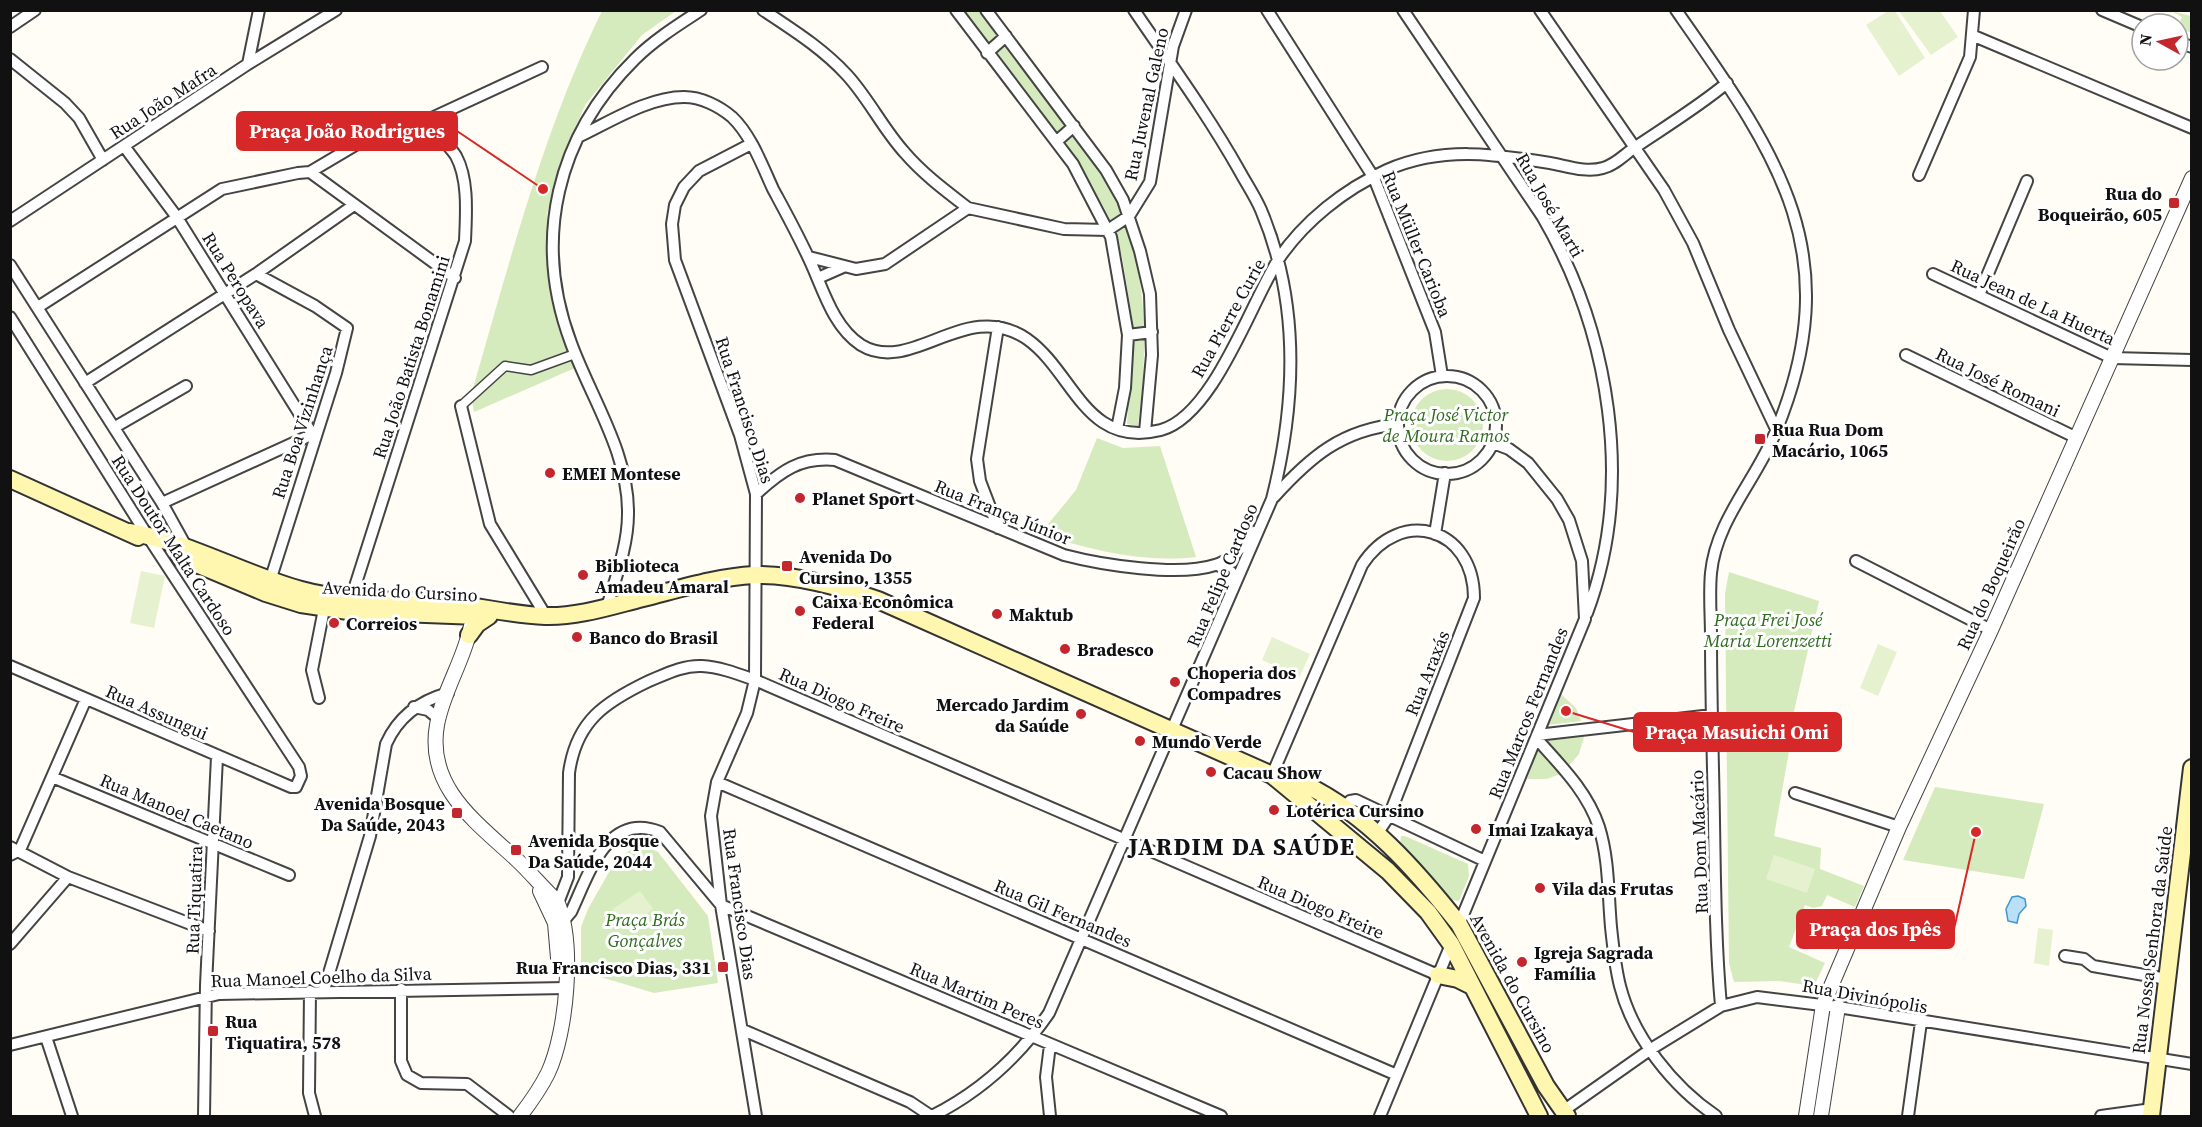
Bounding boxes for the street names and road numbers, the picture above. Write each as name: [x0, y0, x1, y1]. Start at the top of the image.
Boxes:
street label: Rua Juvenal Galeno: [1118, 25, 1174, 183]
street label: Rua João Mafra: [105, 57, 222, 145]
street label: Rua José Marti: [1510, 148, 1590, 262]
street label: Rua Müller Carioba: [1376, 167, 1458, 322]
street label: Rua Peropava: [196, 227, 276, 334]
street label: Rua João Batista Bonamini: [366, 252, 456, 462]
street label: Rua Jean de La Huerta: [1947, 253, 2120, 351]
street label: Rua Pierre Curie: [1185, 254, 1271, 382]
street label: Rua Francisco Dias: [710, 334, 781, 487]
street label: Rua Boa Vizinhança: [265, 341, 339, 502]
street label: Rua José Romani: [1931, 341, 2065, 423]
street label: Rua Doutor Malta Cardoso: [106, 450, 242, 640]
street label: Rua França Júnior: [931, 473, 1075, 551]
street label: Rua Felipe Cardoso: [1180, 499, 1264, 651]
street label: Rua do Boqueirão: [1951, 514, 2031, 654]
street label: Avenida do Cursino: [322, 574, 479, 608]
street label: Rua Marcos Fernandes: [1482, 623, 1574, 803]
street label: Rua Araxás: [1399, 626, 1456, 719]
street label: Rua Diogo Freire: [775, 661, 909, 739]
street label: Rua Assungui: [102, 678, 212, 746]
street label: Rua Manoel Caetano: [96, 767, 258, 855]
street label: Rua Dom Macário: [1684, 769, 1714, 914]
street label: Rua Nossa Senhora da Saúde: [2126, 825, 2178, 1055]
street label: Rua Francisco Dias: [717, 827, 763, 982]
street label: Rua Tiquatira: [180, 844, 208, 955]
street label: Rua Diogo Freire: [1254, 869, 1388, 945]
street label: Rua Gil Fernandes: [990, 873, 1136, 953]
street label: Avenida do Cursino: [1464, 909, 1562, 1057]
street label: Rua Martim Peres: [906, 955, 1048, 1035]
street label: Rua Manoel Coelho da Silva: [210, 961, 433, 993]
street label: Rua Divinópolis: [1800, 973, 1930, 1019]

